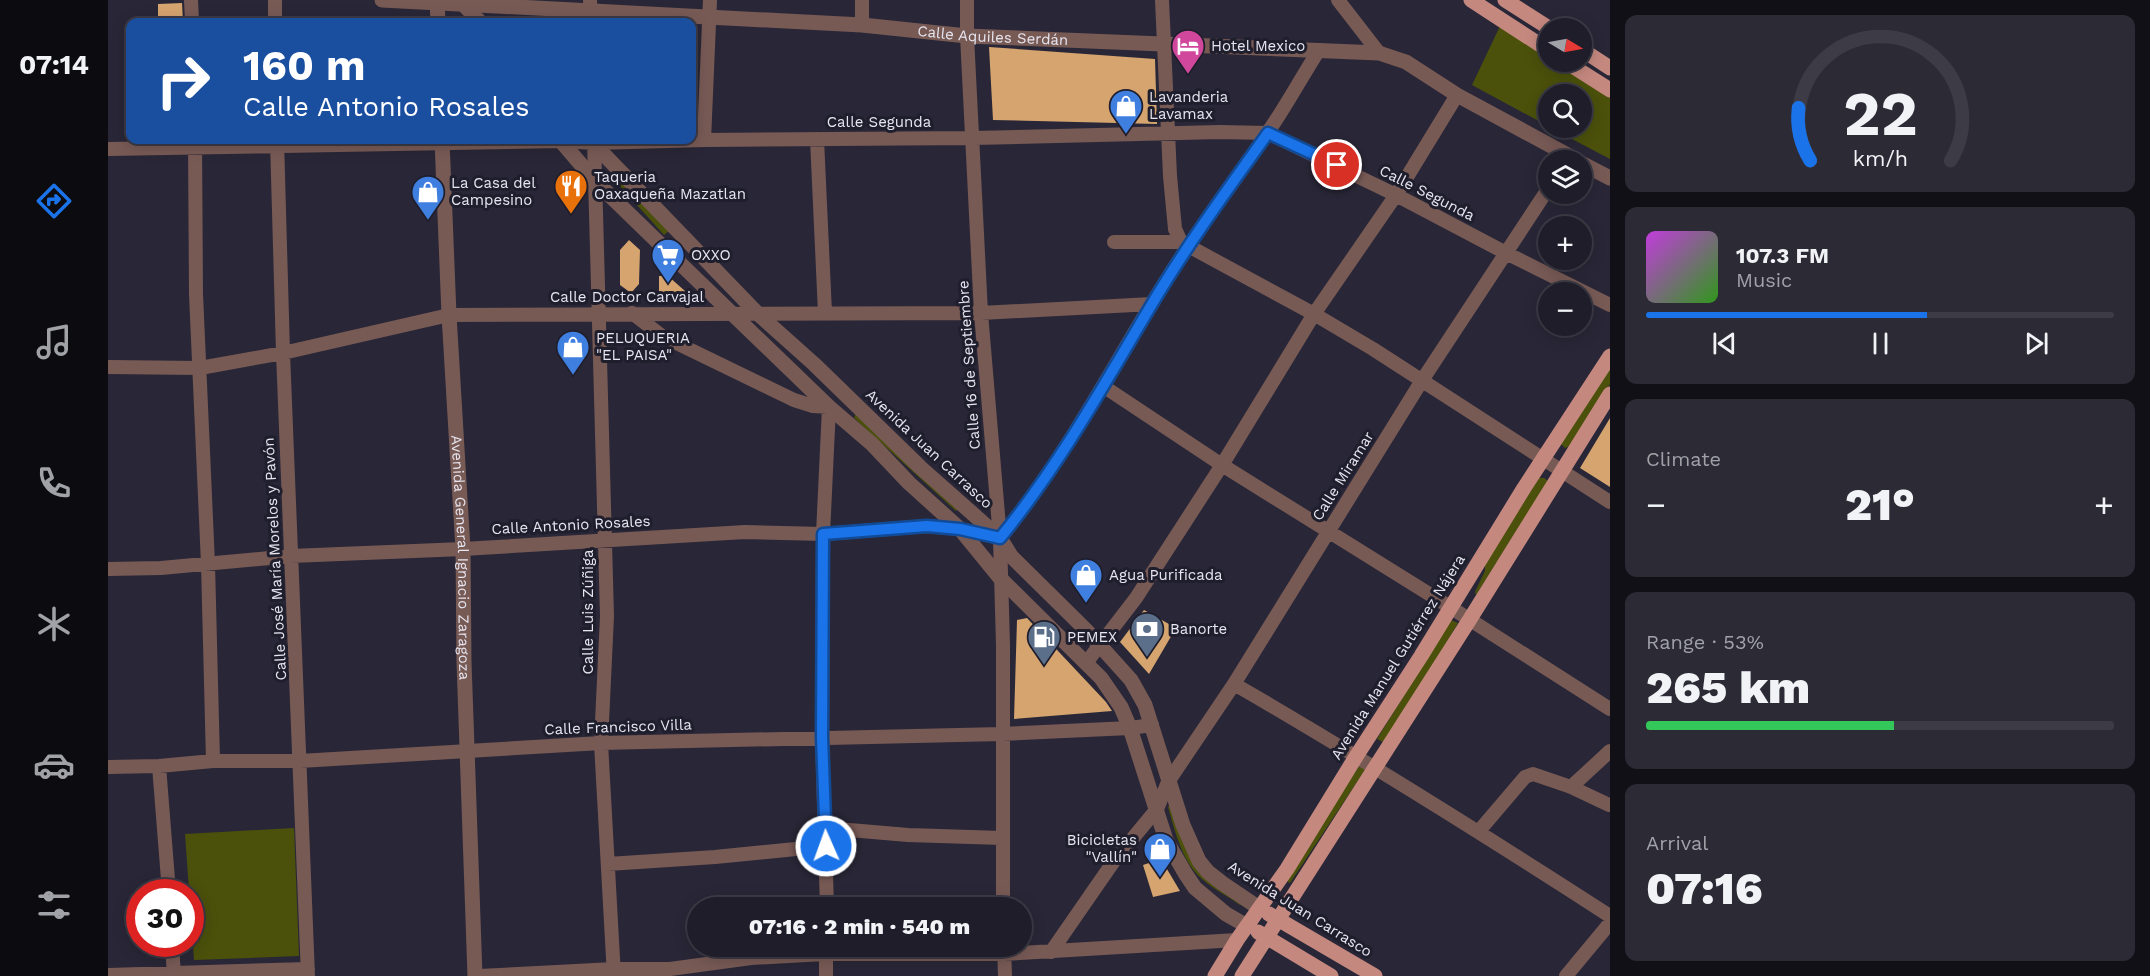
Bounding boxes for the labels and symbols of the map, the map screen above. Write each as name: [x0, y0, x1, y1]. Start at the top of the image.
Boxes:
north arrow: [1538, 18, 1592, 72]
street label: Calle Aquiles Serdán: [916, 22, 1069, 49]
hotel icon: Hotel Mexico: [1170, 28, 1206, 75]
place label: Hotel Mexico: [1211, 37, 1305, 55]
shop icon: Lavanderia Lavamax: [1108, 88, 1144, 135]
place label: Lavanderia Lavamax: [1149, 88, 1229, 123]
street label: Calle Segunda: [827, 113, 932, 131]
pin: [1311, 139, 1362, 190]
street label: Calle Segunda: [1376, 161, 1478, 225]
restaurant icon: Taqueria Oaxaqueña Mazatlan: [553, 168, 589, 215]
place label: Taqueria Oaxaqueña Mazatlan: [594, 168, 746, 203]
shop icon: La Casa del Campesino: [410, 174, 446, 221]
place label: La Casa del Campesino: [451, 174, 536, 209]
supermarket icon: OXXO: [650, 237, 686, 284]
place label: OXXO: [691, 246, 731, 264]
street label: Calle 16 de Septiembre: [954, 280, 984, 450]
street label: Calle Doctor Carvajal: [550, 288, 705, 306]
shop icon: PELUQUERIA "EL PAISA": [555, 329, 591, 376]
place label: PELUQUERIA "EL PAISA": [596, 329, 690, 364]
street label: Avenida Juan Carrasco: [862, 386, 996, 512]
street label: Calle Miramar: [1308, 428, 1378, 524]
street label: Avenida General Ignacio Zaragoza: [447, 434, 474, 681]
street label: Calle José María Morelos y Pavón: [260, 437, 290, 681]
street label: Calle Antonio Rosales: [491, 512, 651, 538]
street label: Calle Luis Zúñiga: [579, 549, 597, 674]
street label: Avenida Manuel Gutiérrez Nájera: [1327, 551, 1469, 763]
shop icon: Agua Purificada: [1068, 557, 1104, 604]
place label: Agua Purificada: [1109, 566, 1223, 584]
bank icon: Banorte: [1129, 611, 1165, 658]
fuel station icon: PEMEX: [1026, 619, 1062, 666]
place label: Banorte: [1170, 620, 1227, 638]
place label: PEMEX: [1067, 628, 1117, 646]
street label: Calle Francisco Villa: [544, 715, 693, 739]
position arrow: [794, 814, 858, 878]
place label: Bicicletas "Vallín": [1067, 831, 1137, 866]
shop icon: Bicicletas "Vallín": [1142, 831, 1178, 878]
street label: Avenida Juan Carrasco: [1225, 857, 1375, 961]
speed limit sign: 30: [126, 879, 204, 957]

